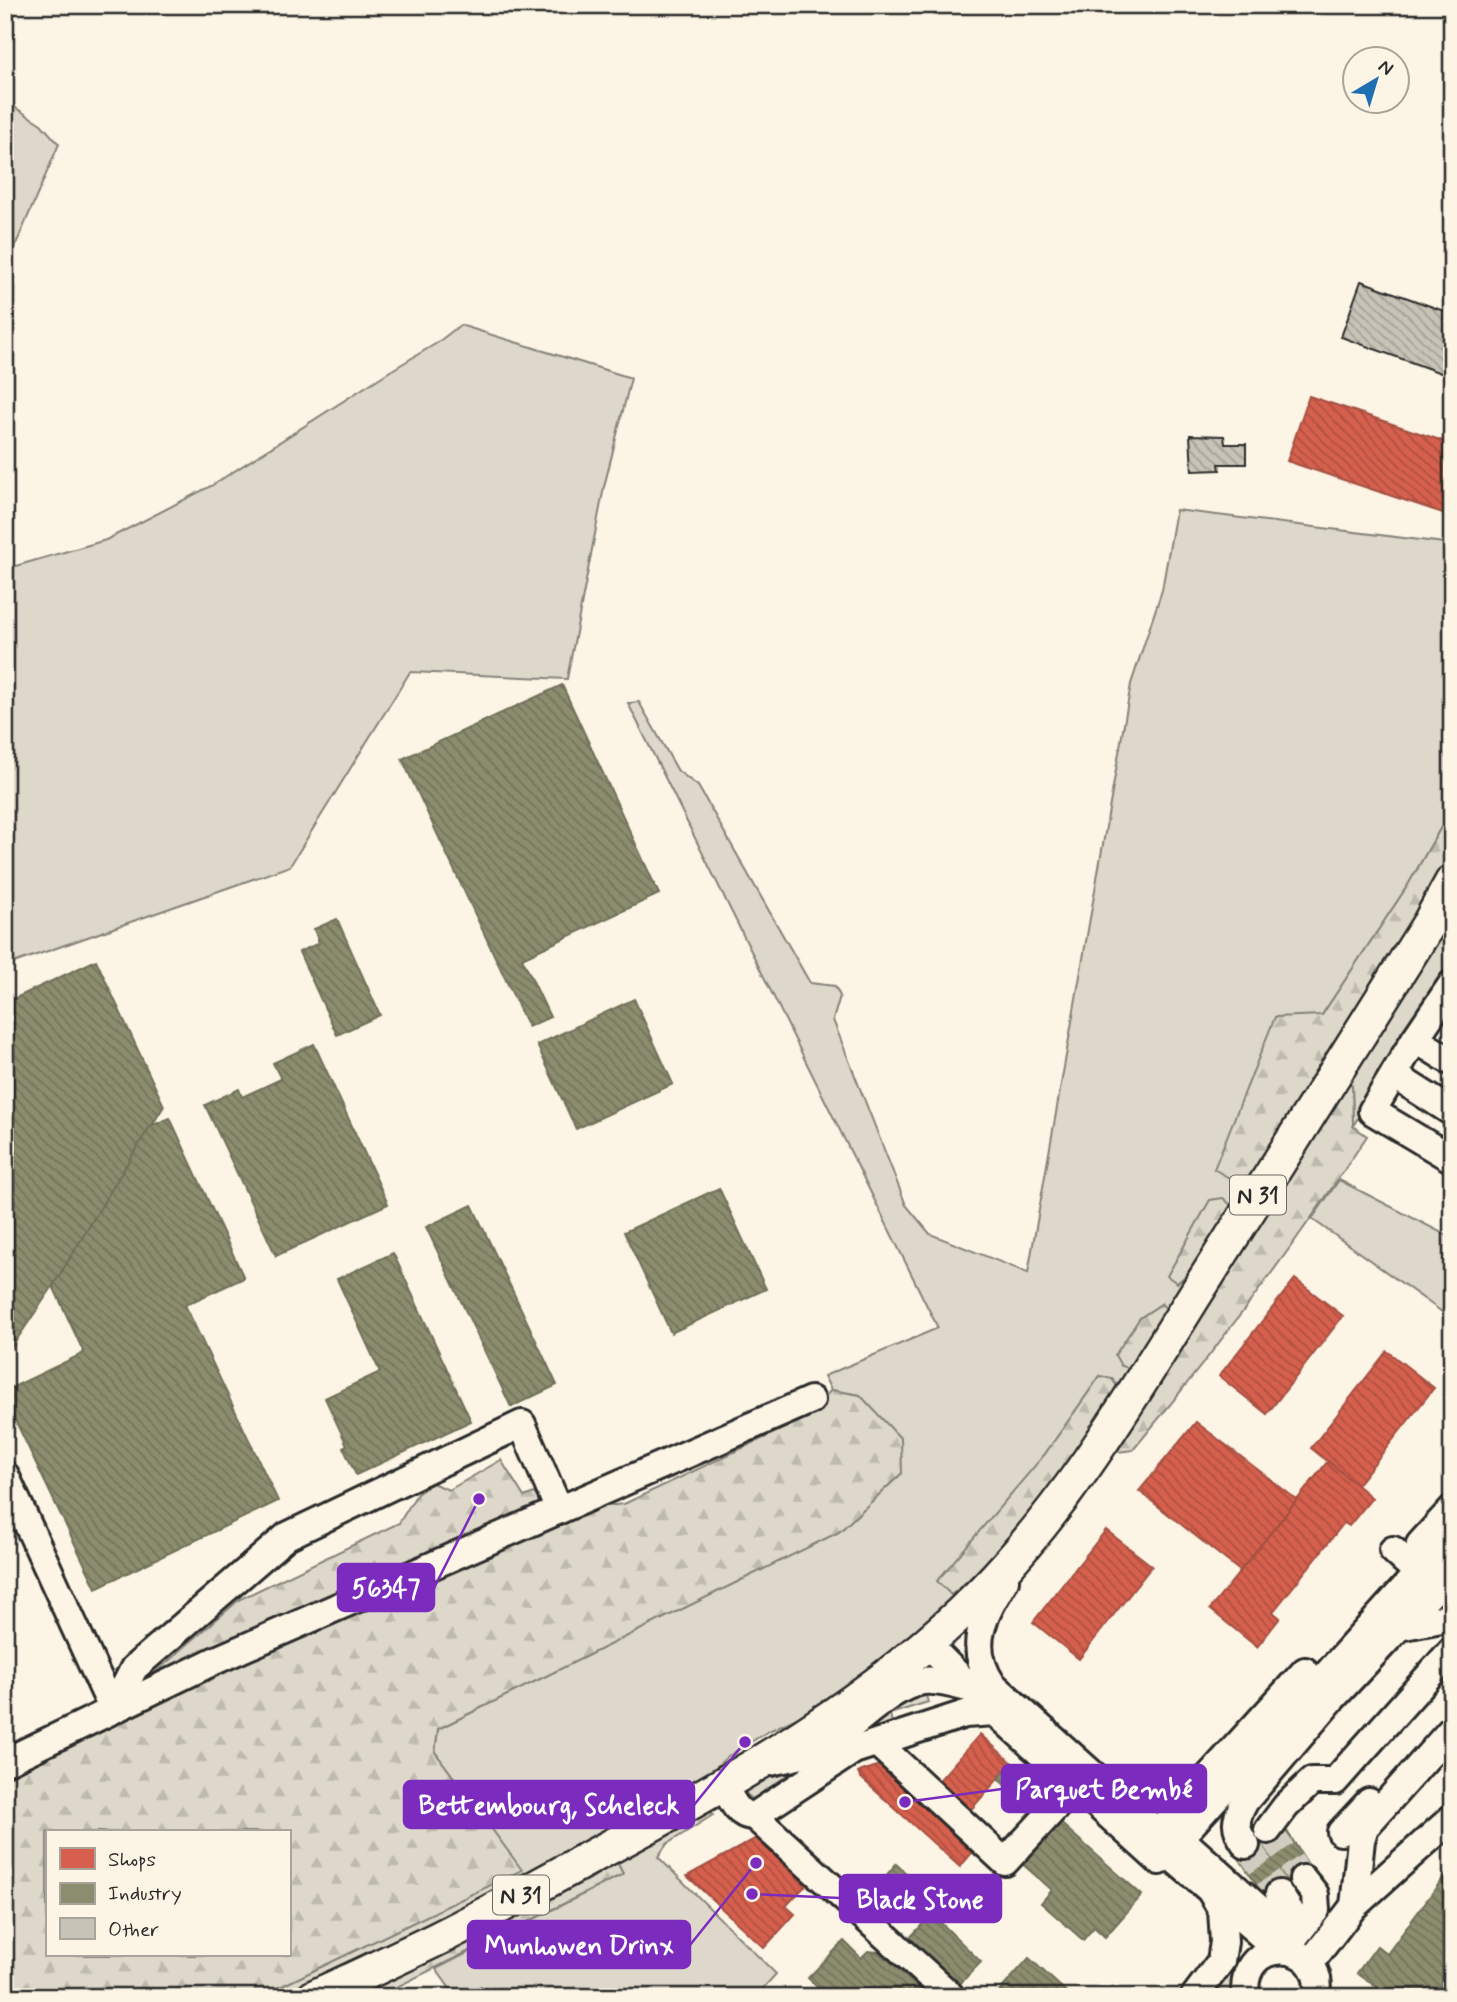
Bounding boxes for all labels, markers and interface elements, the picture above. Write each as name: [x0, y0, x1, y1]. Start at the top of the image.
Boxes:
north arrow: [1342, 46, 1412, 116]
text: N: [1373, 54, 1398, 82]
road number: N 31: [1230, 1176, 1286, 1214]
callout: 56347: [338, 1564, 434, 1611]
text: 56347: [352, 1573, 420, 1607]
callout: Parquet Bembé: [1002, 1765, 1206, 1812]
text: Parquet Bembé: [1015, 1774, 1193, 1808]
callout: Bettembourg, Scheleck: [404, 1781, 694, 1828]
text: Bettembourg, Scheleck: [419, 1790, 680, 1825]
legend: [46, 1830, 290, 1956]
text: Shops: [108, 1846, 156, 1874]
callout: Black Stone: [840, 1875, 1001, 1922]
road number: N 31: [493, 1876, 549, 1914]
text: Industry: [108, 1880, 182, 1908]
text: Black Stone: [856, 1884, 984, 1918]
text: Other: [108, 1916, 159, 1944]
callout: Munhowen Drinx: [468, 1921, 690, 1968]
text: Munhowen Drinx: [485, 1930, 674, 1964]

